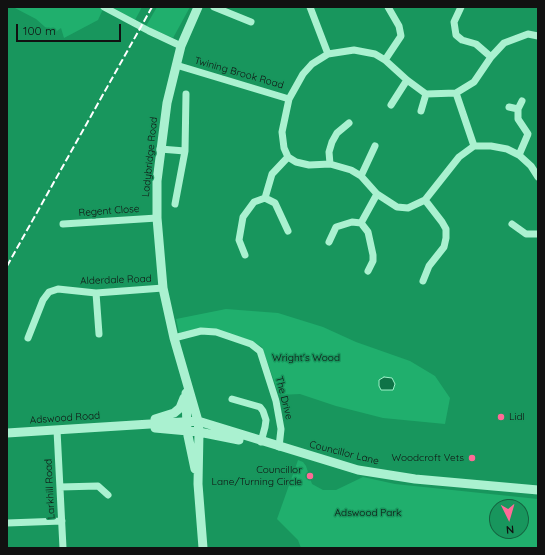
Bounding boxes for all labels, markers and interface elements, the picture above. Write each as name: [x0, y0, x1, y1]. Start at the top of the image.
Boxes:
scale bar: [18, 16, 123, 42]
text: 100 m: [23, 23, 56, 38]
street label: Twining Brook Road: [193, 55, 285, 91]
street label: Ladybridge Road: [140, 116, 160, 198]
street label: Regent Close: [78, 203, 140, 219]
street label: Alderdale Road: [80, 273, 152, 287]
park label: Wright's Wood: [272, 352, 340, 364]
street label: The Drive: [273, 375, 295, 421]
street label: Adswood Road: [29, 410, 101, 426]
place label: Lidl: [509, 411, 525, 423]
marker: Lidl: [496, 412, 506, 422]
street label: Councillor Lane: [308, 439, 380, 467]
place label: Woodcroft Vets: [391, 452, 464, 464]
marker: Woodcroft Vets: [467, 453, 477, 463]
street label: Larkhill Road: [42, 458, 58, 520]
place label: Councillor Lane/Turning Circle: [212, 464, 302, 488]
marker: Councillor Lane/Turning Circle: [305, 471, 315, 481]
north arrow: [489, 499, 529, 539]
park label: Adswood Park: [335, 507, 401, 519]
text: N: [505, 523, 515, 537]

